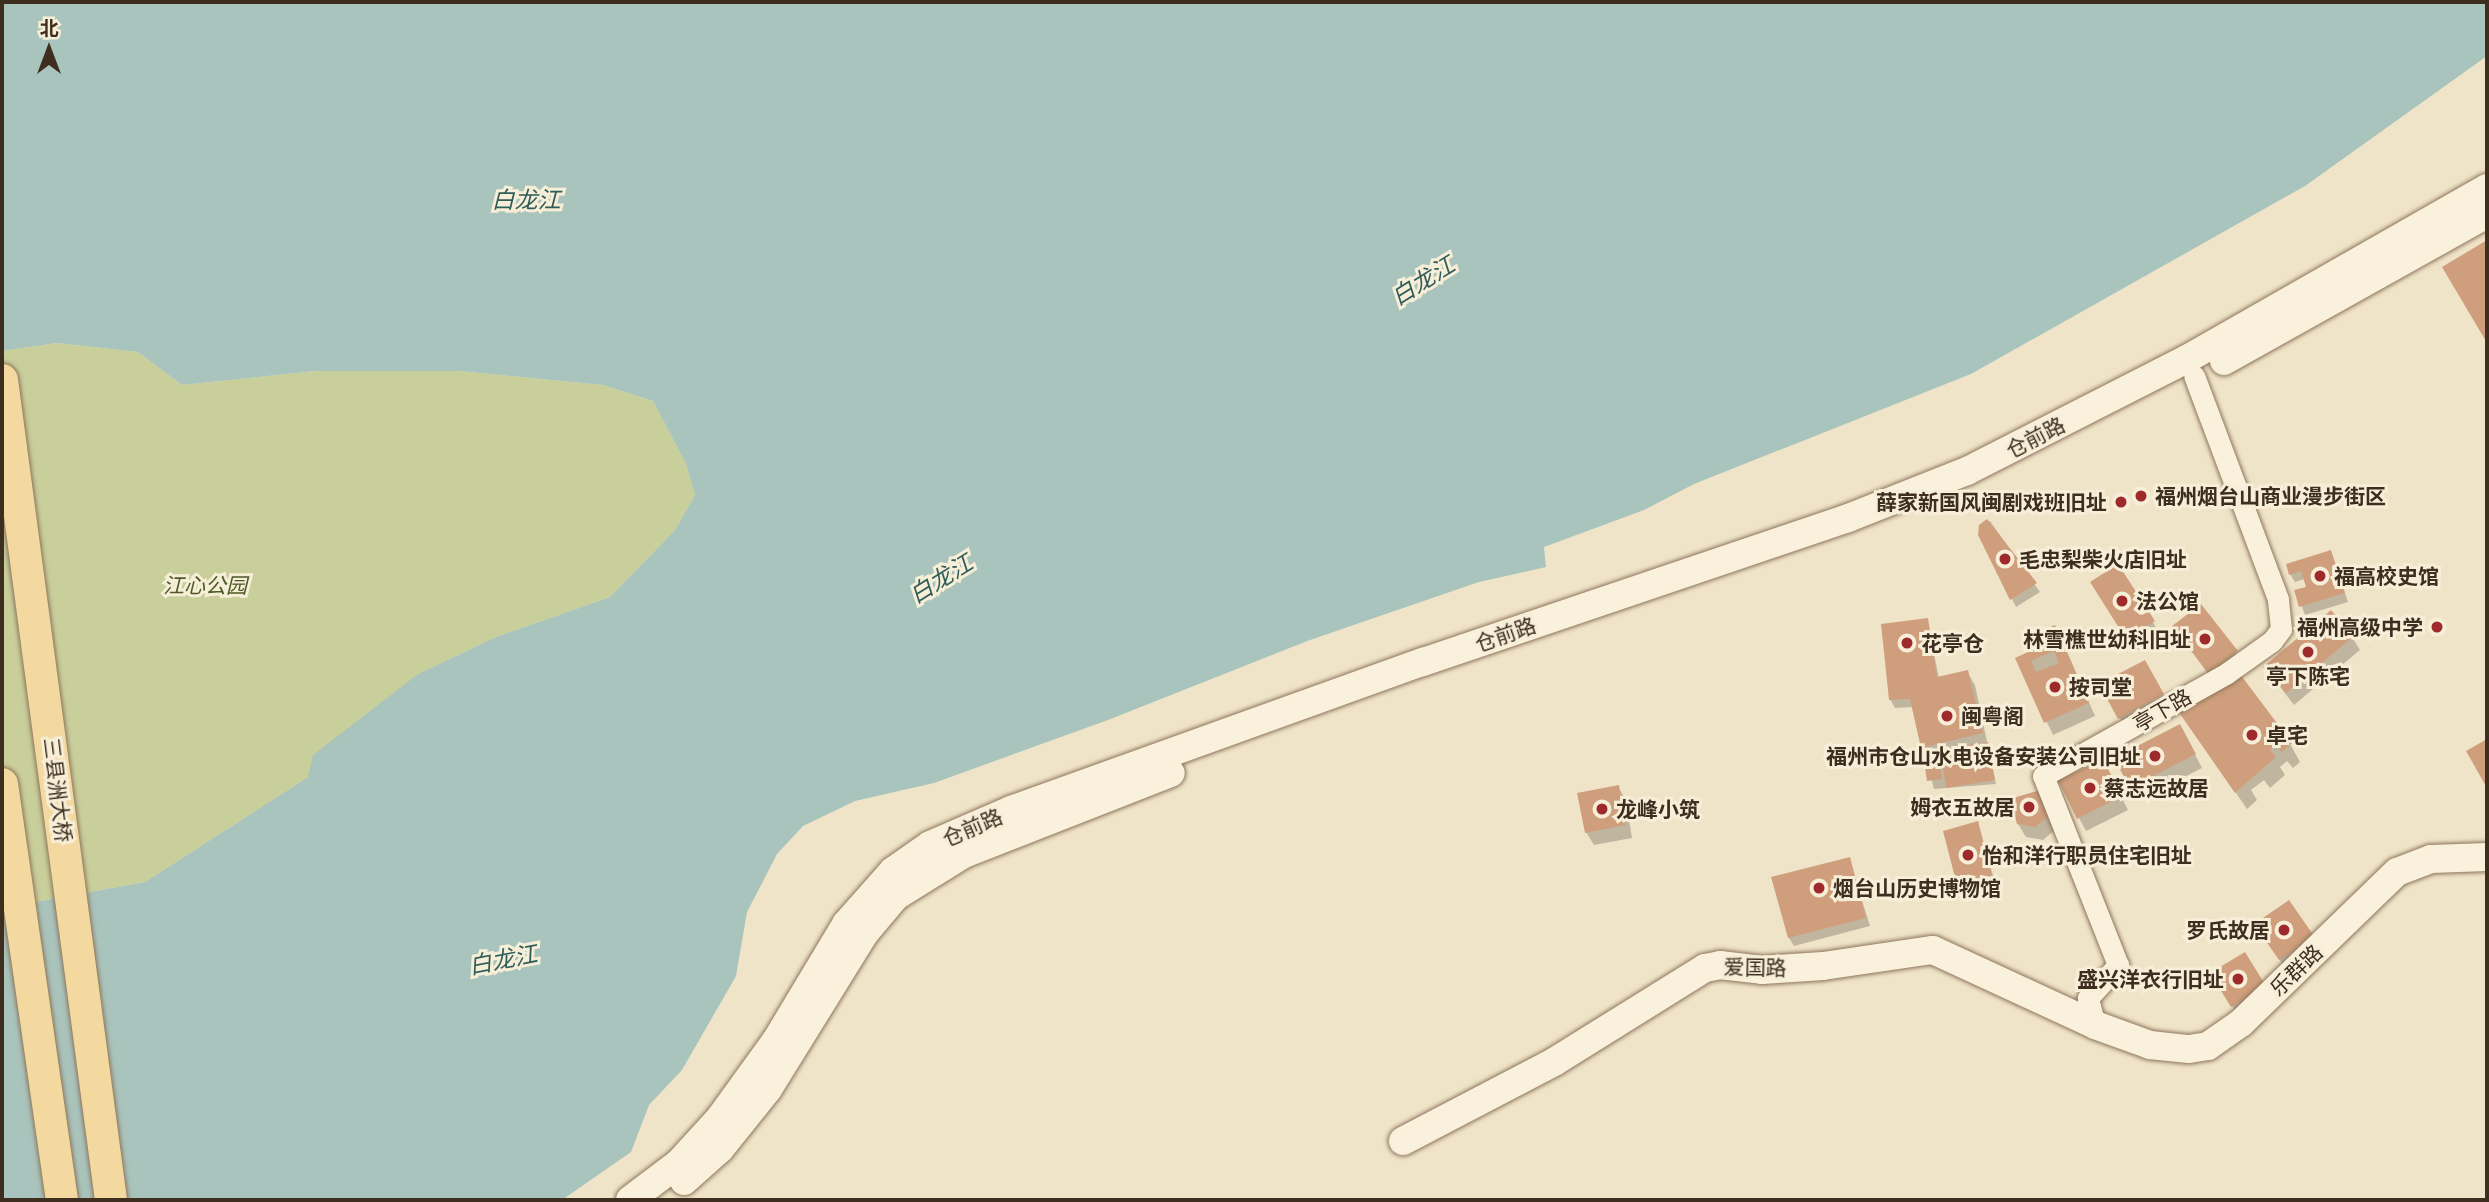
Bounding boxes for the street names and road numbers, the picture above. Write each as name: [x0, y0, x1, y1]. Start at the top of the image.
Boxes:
street label: 仓前路: [2001, 411, 2069, 463]
street label: 仓前路: [1471, 612, 1539, 656]
street label: 亭下路: [2128, 683, 2196, 737]
street label: 三县洲大桥: [39, 736, 77, 844]
street label: 仓前路: [938, 803, 1006, 851]
street label: 乐群路: [2265, 939, 2327, 1001]
street label: 爱国路: [1723, 954, 1787, 980]

